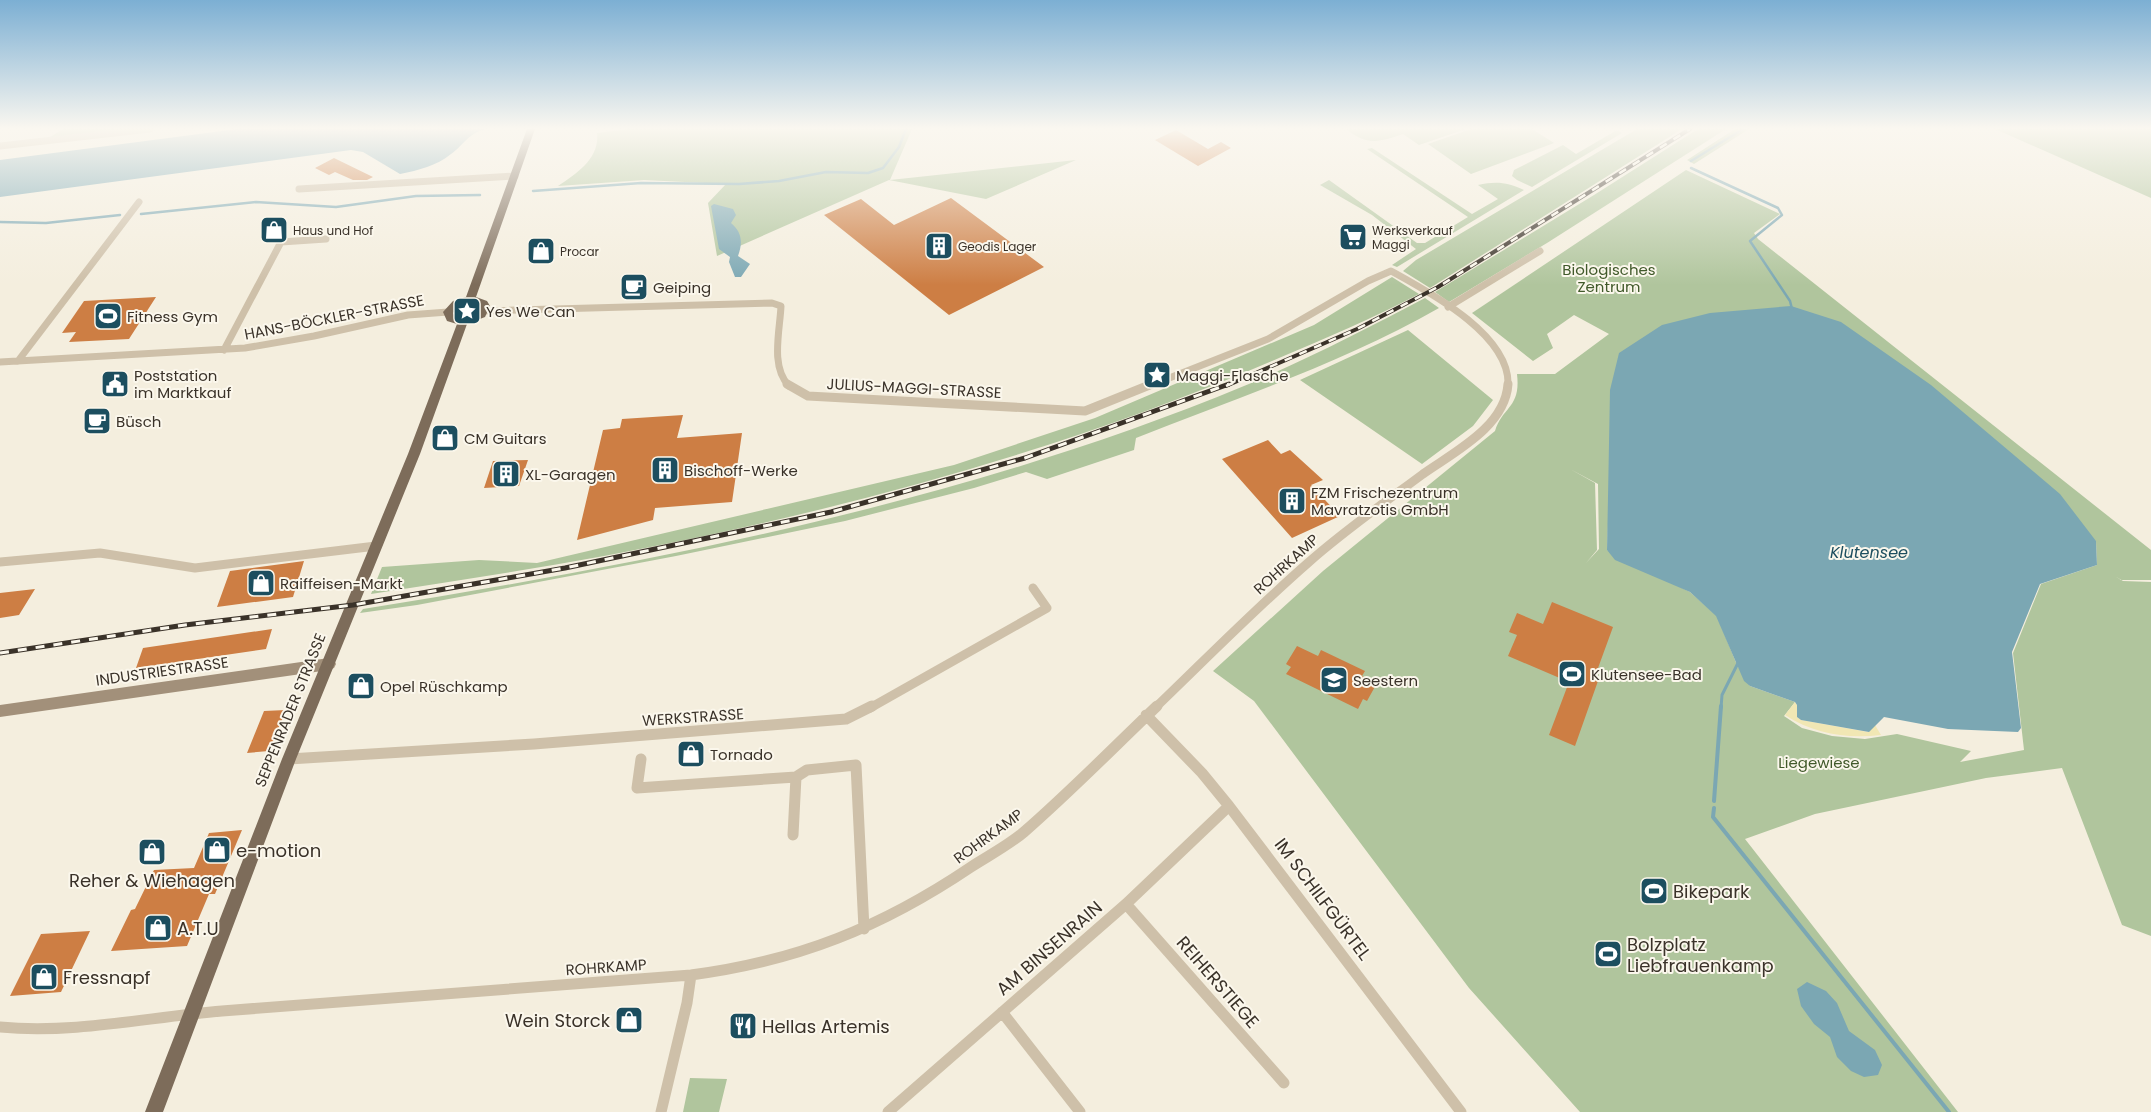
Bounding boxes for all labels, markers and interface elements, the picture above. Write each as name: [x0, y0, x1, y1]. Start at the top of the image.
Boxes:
shop icon: Haus und Hof: [259, 215, 289, 245]
place label: Haus und Hof: [293, 222, 373, 239]
supermarket icon: Werksverkauf Maggi: [1338, 222, 1368, 252]
place label: Werksverkauf Maggi: [1372, 222, 1453, 253]
building icon: Geodis Lager: [924, 231, 954, 261]
shop icon: Procar: [526, 236, 556, 266]
place label: Geodis Lager: [958, 238, 1037, 255]
place label: Procar: [560, 243, 600, 260]
park label: Biologisches Zentrum: [1562, 259, 1656, 297]
cafe icon: Geiping: [619, 272, 649, 302]
place label: Geiping: [653, 277, 711, 298]
street label: HANS-BÖCKLER-STRASSE: [242, 289, 426, 345]
place icon: Yes We Can: [452, 296, 482, 326]
sports icon: Fitness Gym: [93, 301, 123, 331]
place label: Yes We Can: [486, 301, 575, 322]
place label: Fitness Gym: [127, 306, 218, 327]
place icon: Maggi-Flasche: [1142, 360, 1172, 390]
place label: Poststation im Marktkauf: [134, 365, 231, 403]
place label: Maggi-Flasche: [1176, 365, 1289, 386]
public building icon: Poststation im Marktkauf: [100, 369, 130, 399]
street label: JULIUS-MAGGI-STRASSE: [826, 373, 1002, 403]
cafe icon: Büsch: [82, 406, 112, 436]
place label: Büsch: [116, 411, 161, 432]
shop icon: CM Guitars: [430, 423, 460, 453]
place label: CM Guitars: [464, 428, 547, 449]
building icon: Bischoff-Werke: [650, 455, 680, 485]
building icon: XL-Garagen: [491, 459, 521, 489]
place label: Bischoff-Werke: [684, 460, 798, 481]
place label: XL-Garagen: [525, 464, 616, 485]
place label: FZM Frischezentrum Mavratzotis GmbH: [1311, 482, 1458, 520]
building icon: FZM Frischezentrum Mavratzotis GmbH: [1277, 486, 1307, 516]
street label: ROHRKAMP: [1249, 529, 1323, 599]
water label: Klutensee: [1830, 541, 1908, 564]
shop icon: Raiffeisen-Markt: [246, 568, 276, 598]
place label: Raiffeisen-Markt: [280, 573, 403, 594]
street label: SEPPENRADER STRASSE: [250, 630, 330, 790]
street label: INDUSTRIESTRASSE: [94, 651, 230, 691]
sports icon: Klutensee-Bad: [1557, 659, 1587, 689]
place label: Klutensee-Bad: [1591, 664, 1702, 685]
school or university icon: Seestern: [1319, 665, 1349, 695]
place label: Seestern: [1353, 670, 1418, 691]
shop icon: Opel Rüschkamp: [346, 671, 376, 701]
place label: Opel Rüschkamp: [380, 676, 508, 697]
street label: WERKSTRASSE: [641, 703, 745, 731]
shop icon: Tornado: [676, 739, 706, 769]
place label: Tornado: [710, 744, 773, 765]
park label: Liegewiese: [1778, 752, 1860, 773]
street label: ROHRKAMP: [949, 803, 1027, 868]
street label: IM SCHILFGÜRTEL: [1269, 833, 1377, 965]
shop icon: e-motion: [202, 835, 232, 865]
shop icon: Reher & Wiehagen: [137, 837, 167, 867]
place label: e-motion: [236, 838, 321, 863]
place label: Reher & Wiehagen: [69, 868, 235, 893]
sports icon: Bikepark: [1639, 876, 1669, 906]
place label: Bikepark: [1673, 879, 1750, 904]
street label: AM BINSENRAIN: [991, 895, 1107, 1001]
shop icon: A.T.U: [143, 913, 173, 943]
place label: A.T.U: [177, 916, 219, 941]
street label: REIHERSTIEGE: [1171, 931, 1265, 1033]
place label: Bolzplatz Liebfrauenkamp: [1627, 932, 1774, 978]
sports icon: Bolzplatz Liebfrauenkamp: [1593, 939, 1623, 969]
street label: ROHRKAMP: [565, 954, 647, 980]
shop icon: Fressnapf: [29, 962, 59, 992]
place label: Fressnapf: [63, 965, 151, 990]
shop icon: Wein Storck: [614, 1005, 644, 1035]
place label: Wein Storck: [505, 1008, 611, 1033]
restaurant icon: Hellas Artemis: [728, 1011, 758, 1041]
place label: Hellas Artemis: [762, 1014, 890, 1039]

